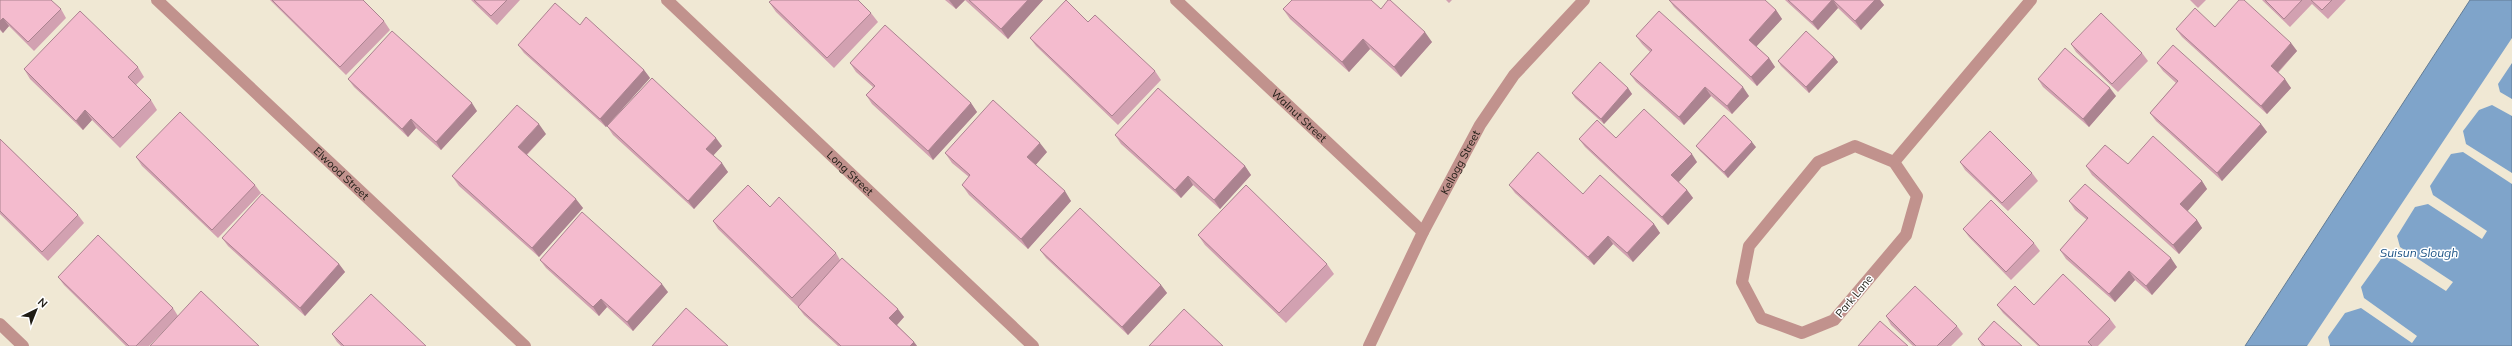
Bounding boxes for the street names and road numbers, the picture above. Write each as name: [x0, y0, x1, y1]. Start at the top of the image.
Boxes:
street label: Walnut Street: [1269, 86, 1330, 145]
street label: Kellogg Street: [1437, 128, 1483, 197]
street label: Elwood Street: [311, 144, 372, 203]
street label: Long Street: [824, 148, 876, 198]
street label: Park Lane: [1832, 272, 1876, 320]

